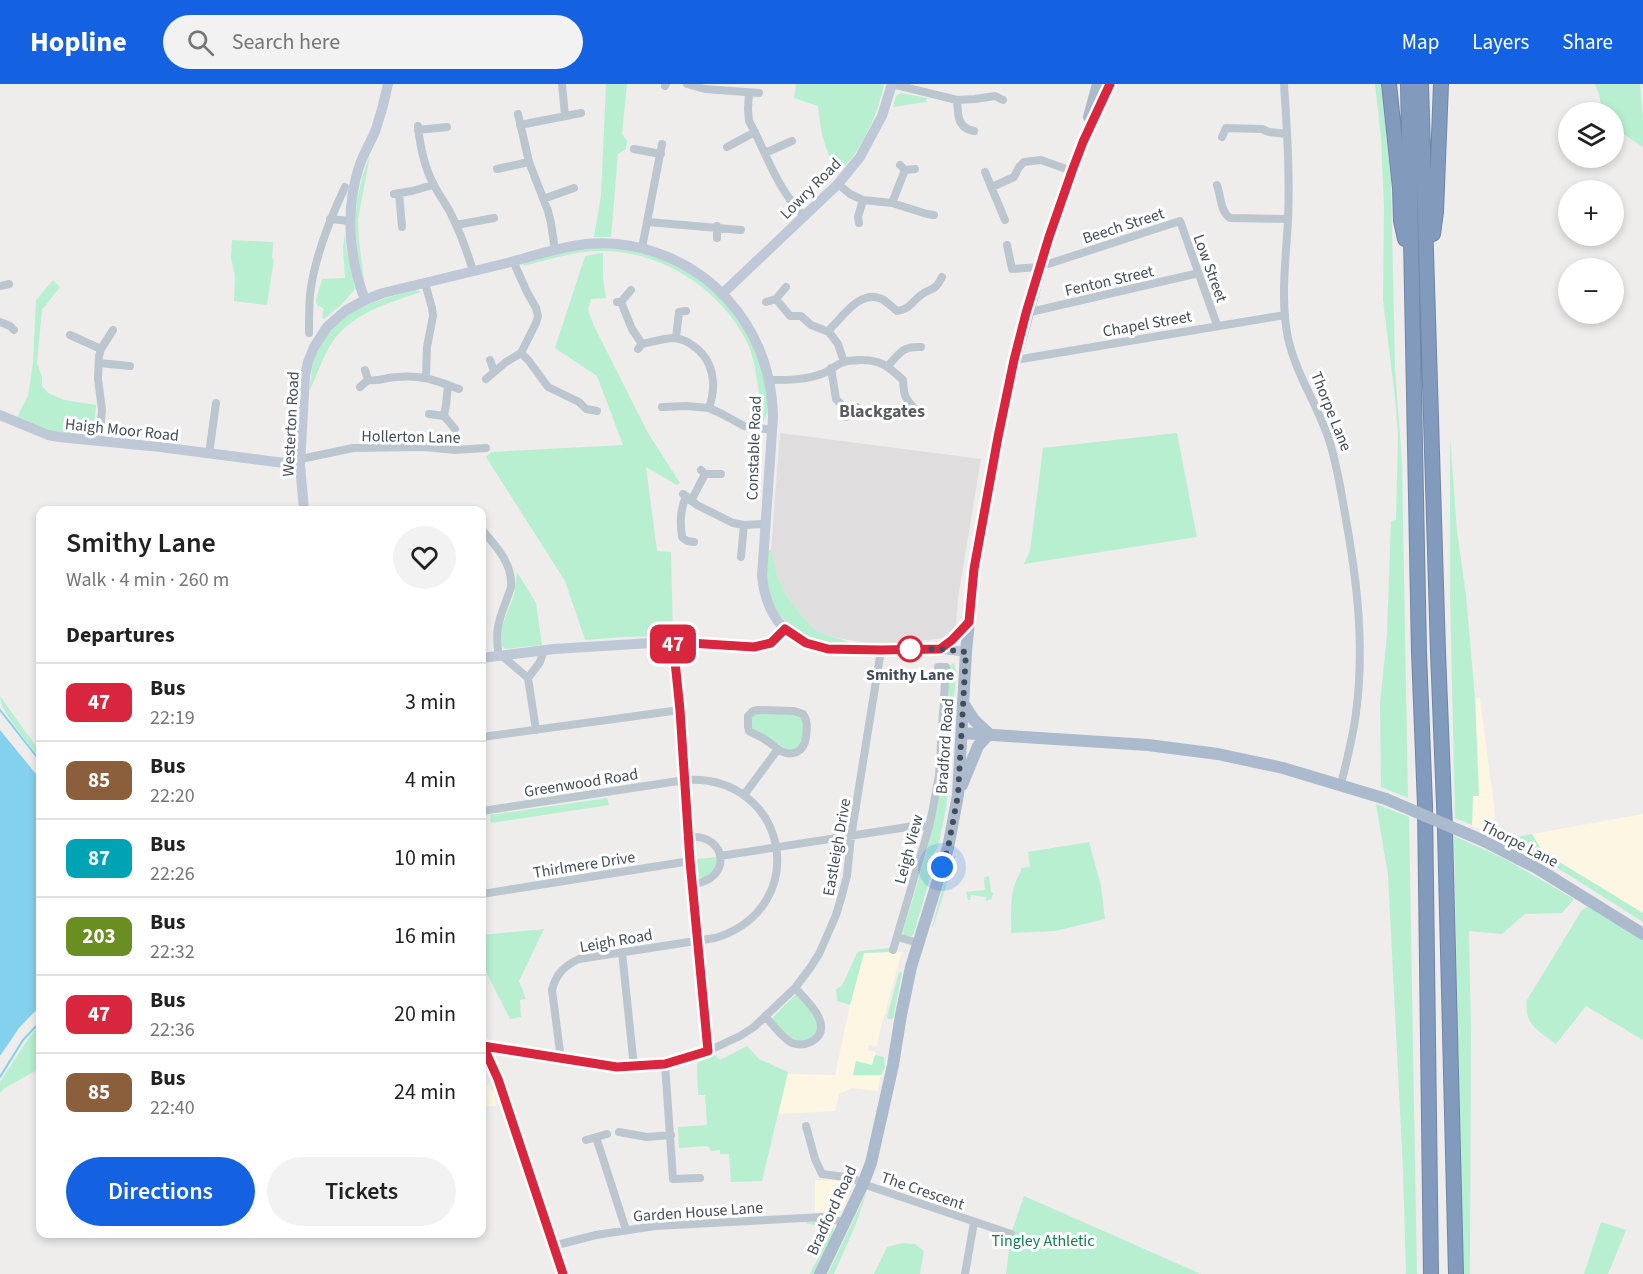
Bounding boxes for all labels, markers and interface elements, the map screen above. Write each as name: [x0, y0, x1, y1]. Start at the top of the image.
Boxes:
search box: [163, 15, 583, 69]
text: Hopline: [30, 22, 127, 62]
icon: search: [184, 26, 217, 59]
text: Search here: [232, 26, 340, 58]
text: Map: [1402, 27, 1439, 57]
text: Layers: [1472, 27, 1529, 57]
text: Share: [1562, 27, 1613, 57]
map controls: [1558, 102, 1624, 324]
button: layers: [1558, 102, 1624, 168]
street label: Lowry Road: [775, 153, 846, 224]
button: +: [1558, 180, 1624, 246]
street label: Beech Street: [1080, 202, 1167, 249]
street label: Low Street: [1188, 231, 1233, 306]
button: −: [1558, 258, 1624, 324]
street label: Fenton Street: [1063, 260, 1156, 302]
street label: Chapel Street: [1101, 305, 1194, 343]
street label: Thorpe Lane: [1305, 368, 1357, 455]
street label: Westerton Road: [277, 371, 305, 477]
street label: Constable Road: [741, 395, 767, 501]
district label: Blackgates: [839, 399, 925, 424]
street label: Haigh Moor Road: [64, 413, 180, 447]
street label: Hollerton Lane: [361, 425, 461, 449]
text: Smithy Lane: [66, 523, 216, 563]
button: heart: [393, 526, 456, 589]
text: Walk · 4 min · 260 m: [66, 566, 229, 594]
text: Departures: [66, 619, 175, 651]
line badge: 47: [646, 624, 700, 664]
text: 47: [662, 629, 684, 659]
marker: Smithy Lane: [897, 636, 923, 662]
place label: Smithy Lane: [866, 664, 954, 686]
text: Bus: [150, 672, 186, 704]
text: 3 min: [405, 686, 456, 718]
text: 47: [88, 687, 110, 717]
street label: Bradford Road: [931, 697, 959, 795]
text: 22:19: [150, 704, 195, 732]
text: Bus: [150, 750, 186, 782]
street label: Greenwood Road: [523, 763, 640, 803]
text: 4 min: [405, 764, 456, 796]
text: 85: [88, 765, 110, 795]
text: 22:20: [150, 782, 195, 810]
street label: Eastleigh Drive: [818, 797, 856, 898]
street label: Leigh View: [889, 812, 929, 886]
street label: Thorpe Lane: [1477, 815, 1562, 873]
text: Bus: [150, 828, 186, 860]
text: 10 min: [394, 842, 456, 874]
text: 87: [88, 843, 110, 873]
street label: Thirlmere Drive: [531, 846, 637, 884]
your location: [927, 852, 957, 882]
text: 22:26: [150, 860, 195, 888]
text: Bus: [150, 906, 186, 938]
text: 16 min: [394, 920, 456, 952]
text: 203: [82, 921, 116, 951]
street label: Leigh Road: [578, 924, 654, 958]
text: 22:32: [150, 938, 195, 966]
text: Bus: [150, 984, 186, 1016]
text: 20 min: [394, 998, 456, 1030]
text: 47: [88, 999, 110, 1029]
text: 22:36: [150, 1016, 195, 1044]
text: Bus: [150, 1062, 186, 1094]
text: 24 min: [394, 1076, 456, 1108]
text: 85: [88, 1077, 110, 1107]
text: 22:40: [150, 1094, 195, 1122]
button: Directions: [66, 1157, 255, 1226]
button: Tickets: [267, 1157, 456, 1226]
street label: Bradford Road: [802, 1162, 862, 1259]
street label: The Crescent: [878, 1166, 968, 1216]
street label: Garden House Lane: [632, 1196, 764, 1228]
park label: Tingley Athletic: [991, 1230, 1095, 1252]

